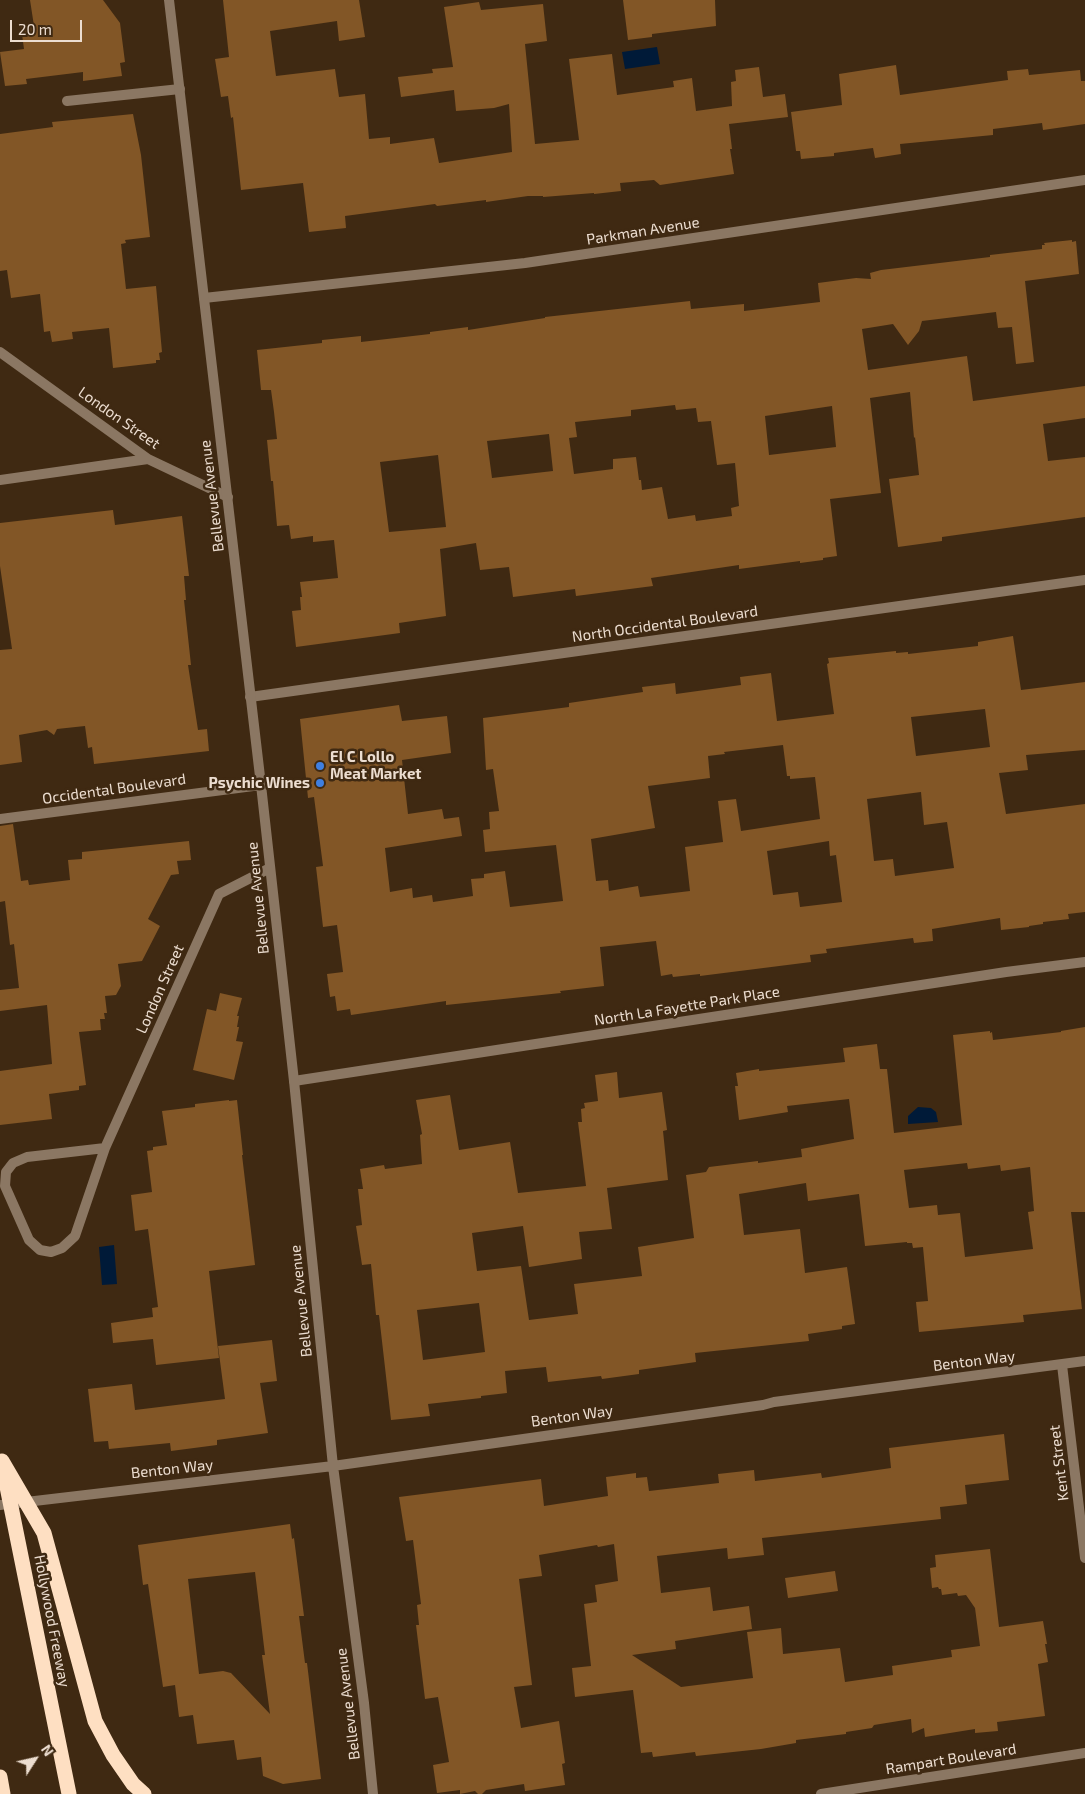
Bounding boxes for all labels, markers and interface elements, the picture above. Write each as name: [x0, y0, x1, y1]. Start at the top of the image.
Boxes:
scale bar: [12, 10, 85, 42]
text: 20 m: [18, 20, 52, 38]
street label: Parkman Avenue: [585, 213, 701, 249]
street label: London Street: [75, 383, 163, 453]
street label: Bellevue Avenue: [196, 439, 228, 553]
street label: North Occidental Boulevard: [571, 602, 759, 646]
place label: El C Lollo Meat Market: [330, 748, 422, 783]
marker: El C Lollo Meat Market: [314, 760, 326, 772]
street label: Occidental Boulevard: [41, 770, 187, 808]
place label: Psychic Wines: [209, 774, 310, 792]
marker: Psychic Wines: [314, 777, 326, 789]
street label: Bellevue Avenue: [243, 841, 273, 955]
street label: London Street: [132, 942, 188, 1036]
street label: North La Fayette Park Place: [593, 982, 781, 1030]
street label: Bellevue Avenue: [286, 1244, 316, 1358]
street label: Benton Way: [932, 1347, 1016, 1375]
street label: Benton Way: [530, 1401, 614, 1431]
street label: Kent Street: [1045, 1424, 1073, 1502]
street label: Benton Way: [130, 1456, 214, 1482]
street label: Hollywood Freeway: [30, 1553, 74, 1689]
street label: Bellevue Avenue: [332, 1647, 364, 1761]
north arrow: [10, 1734, 60, 1784]
street label: Rampart Boulevard: [884, 1740, 1018, 1778]
text: N: [38, 1741, 58, 1759]

